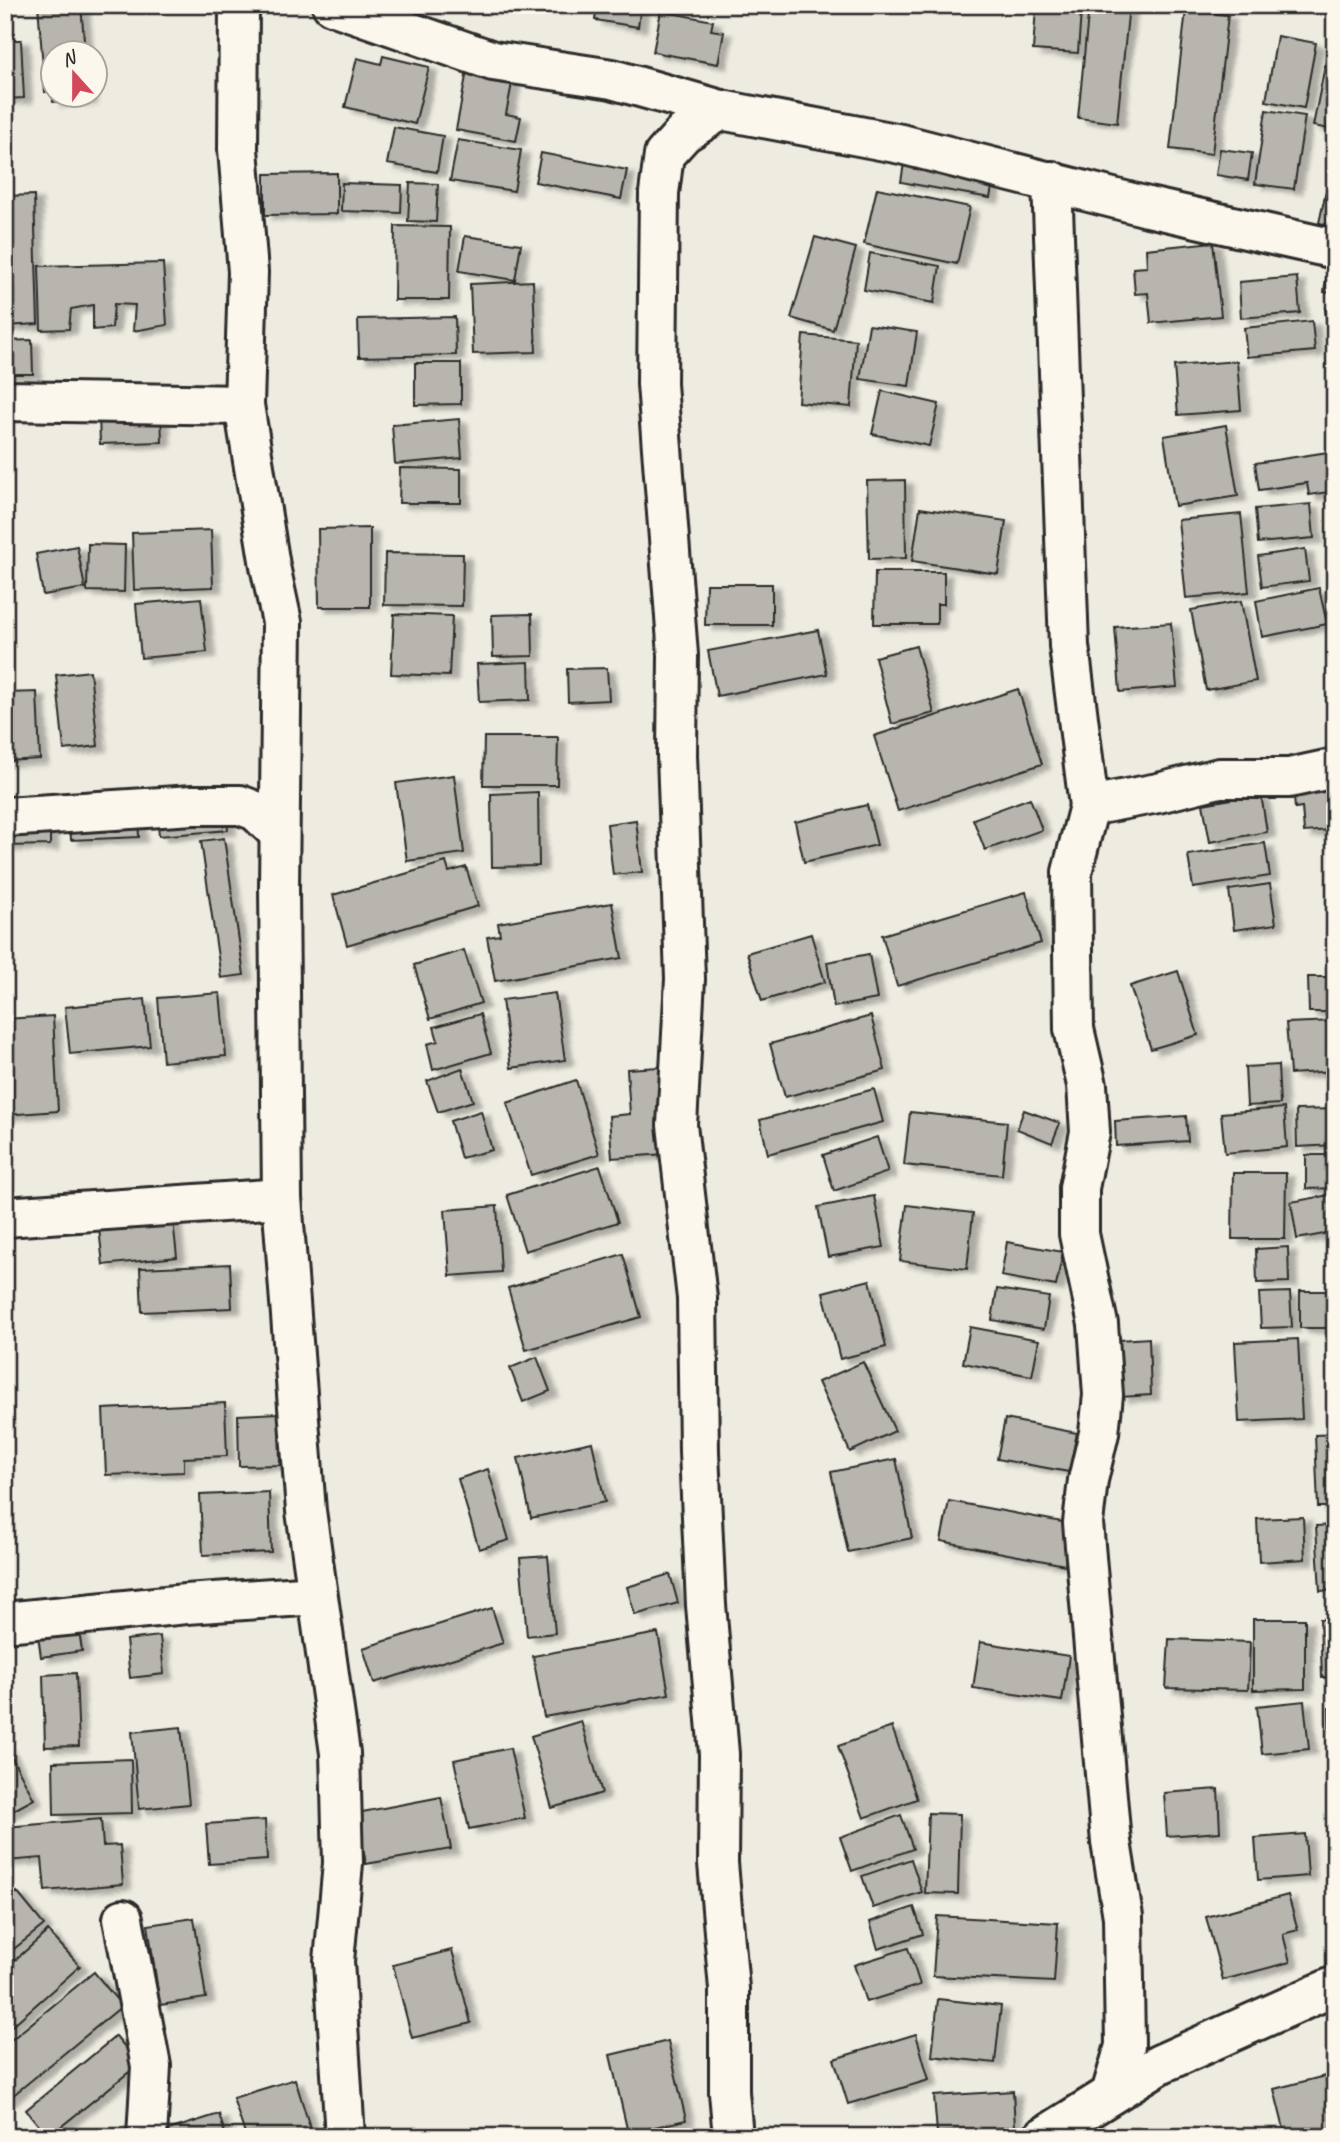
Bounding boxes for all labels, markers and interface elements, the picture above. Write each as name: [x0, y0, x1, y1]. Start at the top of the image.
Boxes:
north arrow: [38, 38, 108, 108]
text: N: [58, 45, 81, 72]

